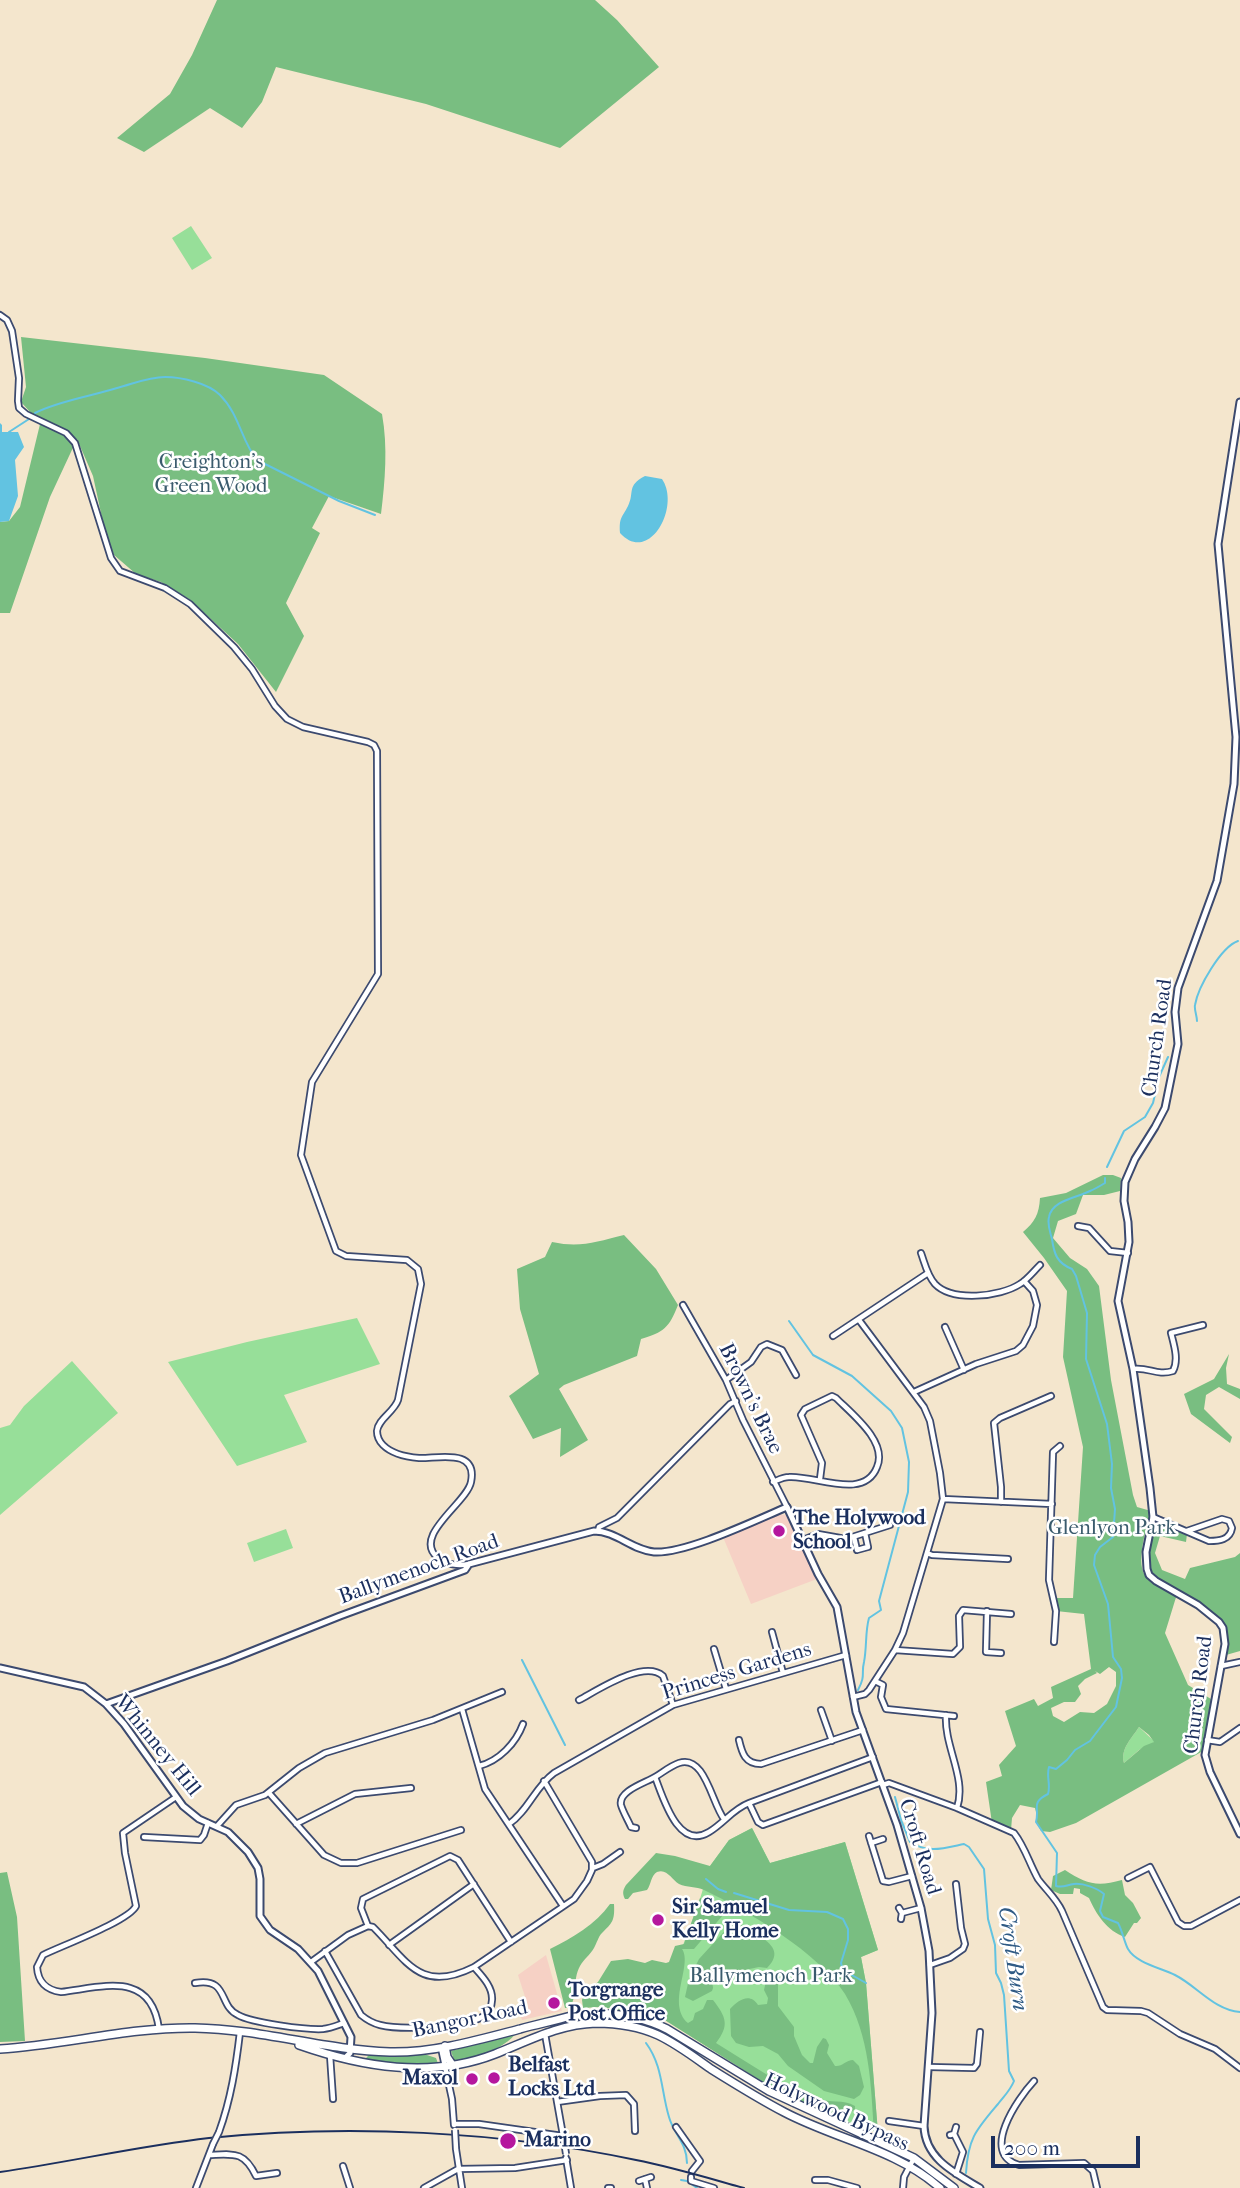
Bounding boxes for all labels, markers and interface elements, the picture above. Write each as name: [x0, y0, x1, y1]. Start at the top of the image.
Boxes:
park label: Creighton's Green Wood: [154, 450, 268, 500]
street label: Church Road: [1137, 978, 1179, 1098]
street label: Brown's Brae: [712, 1340, 788, 1458]
place label: The Holywood School: [793, 1506, 926, 1556]
park label: Glenlyon Park: [1048, 1516, 1176, 1542]
marker: The Holywood School: [771, 1523, 787, 1539]
street label: Ballymenoch Road: [336, 1529, 502, 1611]
street label: Church Road: [1179, 1635, 1219, 1755]
street label: Princess Gardens: [659, 1637, 815, 1707]
street label: Whinney Hill: [108, 1690, 206, 1802]
street label: Croft Road: [892, 1796, 946, 1898]
place label: Sir Samuel Kelly Home: [672, 1895, 779, 1945]
water label: Croft Burn: [991, 1905, 1033, 2013]
marker: Sir Samuel Kelly Home: [650, 1912, 666, 1928]
park label: Ballymenoch Park: [689, 1964, 853, 1990]
place label: Torgrange Post Office: [568, 1978, 665, 2028]
street label: Bangor Road: [410, 1995, 530, 2045]
marker: Torgrange Post Office: [546, 1995, 562, 2011]
place label: Belfast Locks Ltd: [508, 2053, 595, 2103]
place label: Maxol: [402, 2066, 458, 2092]
street label: Holywood Bypass: [759, 2068, 913, 2158]
marker: Belfast Locks Ltd: [486, 2070, 502, 2086]
marker: Maxol: [464, 2071, 480, 2087]
scale bar: [995, 2122, 1144, 2166]
place label: Marino: [524, 2128, 591, 2154]
marker: Marino: [498, 2131, 518, 2151]
text: 200 m: [1004, 2136, 1060, 2160]

